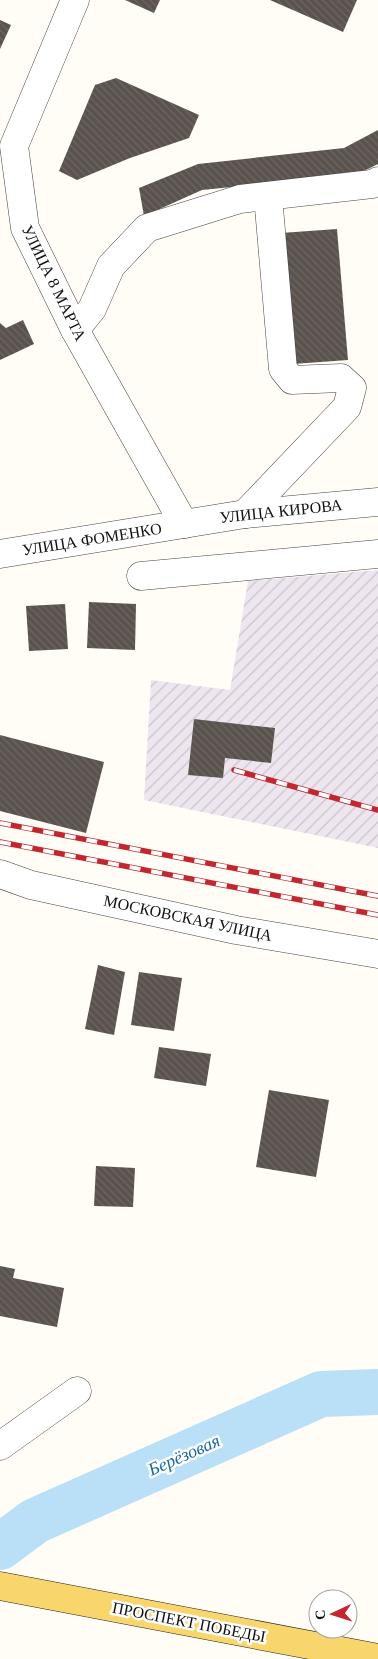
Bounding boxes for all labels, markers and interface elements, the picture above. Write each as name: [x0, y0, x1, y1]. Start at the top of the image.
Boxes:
street label: УЛИЦА 8 МАРТА: [18, 222, 90, 344]
street label: УЛИЦА КИРОВА: [219, 496, 344, 527]
street label: УЛИЦА ФОМЕНКО: [21, 520, 163, 559]
street label: МОСКОВСКАЯ УЛИЦА: [102, 892, 274, 945]
water label: Берёзовая: [144, 1430, 223, 1480]
north arrow: [308, 1589, 358, 1639]
street label: ПРОСПЕКТ ПОБЕДЫ: [111, 1599, 267, 1646]
text: С: [313, 1609, 328, 1620]

